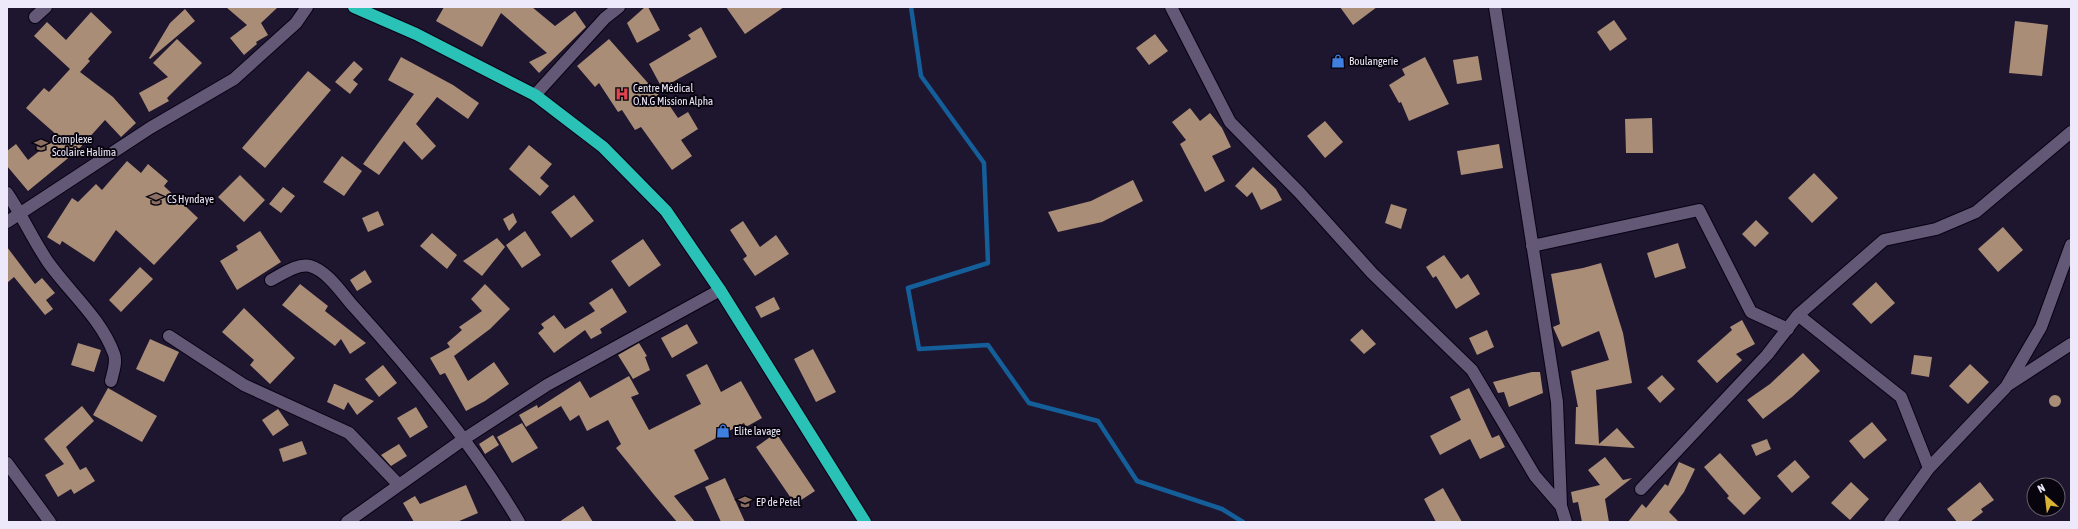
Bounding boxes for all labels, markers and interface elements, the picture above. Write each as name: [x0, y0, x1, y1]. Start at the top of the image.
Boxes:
shop icon: Boulangerie: [1330, 53, 1346, 69]
place label: Boulangerie: [1349, 55, 1398, 67]
place label: Centre Médical O.N.G Mission Alpha: [633, 82, 713, 107]
hospital icon: Centre Médical O.N.G Mission Alpha: [614, 86, 630, 102]
place label: Complexe Scolaire Halima: [52, 133, 116, 158]
school or university icon: Complexe Scolaire Halima: [33, 137, 49, 153]
school or university icon: CS Hyndaye: [148, 191, 164, 207]
place label: CS Hyndaye: [167, 193, 214, 205]
shop icon: Elite lavage: [715, 423, 731, 439]
place label: Elite lavage: [734, 425, 781, 437]
north arrow: [2026, 477, 2066, 517]
text: N: [2036, 481, 2047, 495]
school or university icon: EP de Petel: [737, 494, 753, 510]
place label: EP de Petel: [756, 496, 801, 508]

